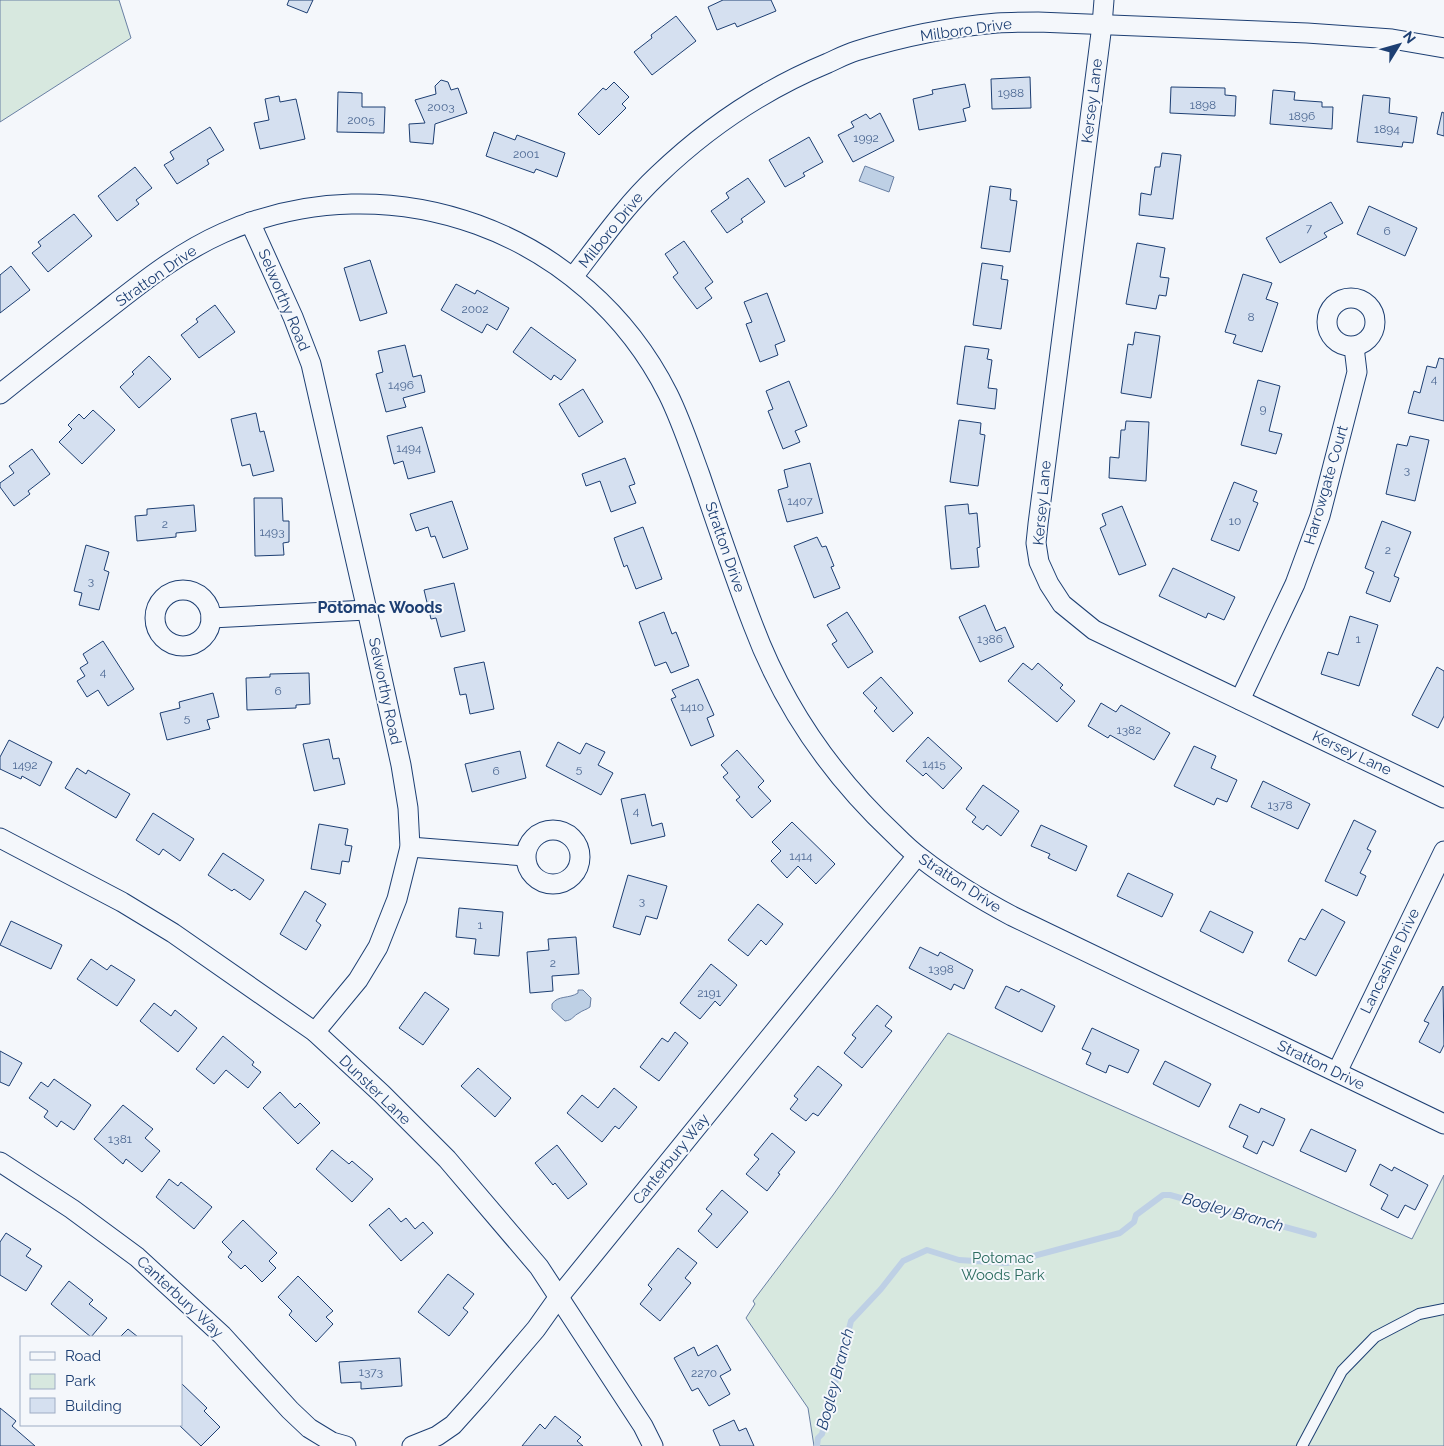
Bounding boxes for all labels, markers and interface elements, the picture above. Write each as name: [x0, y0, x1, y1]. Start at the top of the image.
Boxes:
street label: Milboro Drive: [919, 15, 1013, 45]
north arrow: [1374, 20, 1424, 70]
text: N: [1400, 28, 1419, 46]
street label: Kersey Lane: [1078, 57, 1106, 144]
house number: 1988: [998, 86, 1024, 100]
house number: 1898: [1190, 98, 1216, 112]
house number: 2003: [427, 100, 455, 114]
house number: 1896: [1289, 109, 1315, 123]
house number: 2005: [347, 113, 375, 127]
house number: 1894: [1374, 122, 1400, 136]
house number: 1992: [853, 131, 879, 145]
house number: 2001: [513, 147, 539, 161]
street label: Milboro Drive: [575, 188, 647, 272]
house number: 7: [1306, 221, 1313, 235]
house number: 6: [1383, 224, 1391, 238]
street label: Stratton Drive: [112, 241, 200, 310]
street label: Selworthy Road: [254, 246, 314, 354]
house number: 2002: [461, 302, 489, 316]
house number: 8: [1247, 310, 1255, 324]
house number: 4: [1431, 372, 1438, 386]
house number: 1496: [388, 378, 414, 392]
house number: 9: [1259, 402, 1267, 416]
street label: Harrowgate Court: [1300, 423, 1352, 547]
house number: 1494: [396, 441, 422, 455]
street label: Kersey Lane: [1029, 460, 1055, 546]
house number: 3: [1404, 463, 1410, 477]
house number: 1407: [787, 494, 813, 508]
street label: Stratton Drive: [701, 499, 749, 595]
house number: 10: [1229, 514, 1241, 528]
house number: 2: [162, 517, 168, 531]
house number: 1493: [259, 525, 285, 539]
house number: 2: [1385, 543, 1391, 557]
house number: 3: [88, 574, 94, 588]
district label: Potomac Woods: [318, 598, 443, 617]
house number: 1386: [977, 632, 1003, 646]
house number: 1: [1355, 632, 1361, 646]
street label: Selworthy Road: [365, 636, 405, 746]
house number: 4: [100, 665, 107, 679]
house number: 6: [274, 684, 282, 698]
house number: 1410: [680, 700, 704, 714]
house number: 5: [184, 711, 191, 725]
house number: 1382: [1117, 723, 1141, 737]
street label: Kersey Lane: [1310, 727, 1395, 779]
house number: 1415: [922, 757, 946, 771]
house number: 1492: [13, 758, 37, 772]
house number: 5: [576, 762, 583, 776]
house number: 6: [492, 764, 500, 778]
house number: 1378: [1267, 798, 1293, 812]
house number: 4: [633, 804, 640, 818]
house number: 1414: [789, 849, 813, 863]
street label: Stratton Drive: [915, 850, 1005, 916]
house number: 3: [639, 894, 645, 908]
street label: Lancashire Drive: [1357, 905, 1423, 1017]
house number: 1: [477, 918, 483, 932]
house number: 2: [550, 956, 556, 970]
house number: 1398: [928, 962, 954, 976]
house number: 2191: [697, 986, 721, 1000]
street label: Stratton Drive: [1275, 1036, 1368, 1094]
street label: Dunster Lane: [335, 1051, 415, 1129]
street label: Canterbury Way: [629, 1110, 713, 1208]
house number: 1381: [108, 1132, 132, 1146]
water label: Bogley Branch: [1180, 1188, 1286, 1236]
park label: Potomac Woods Park: [961, 1249, 1045, 1284]
street label: Canterbury Way: [133, 1252, 227, 1342]
water label: Bogley Branch: [812, 1326, 858, 1432]
legend: [20, 1336, 182, 1426]
text: Road: [65, 1347, 101, 1365]
house number: 1373: [359, 1365, 383, 1379]
house number: 2270: [691, 1366, 717, 1380]
text: Park: [65, 1372, 96, 1390]
text: Building: [65, 1397, 122, 1415]

